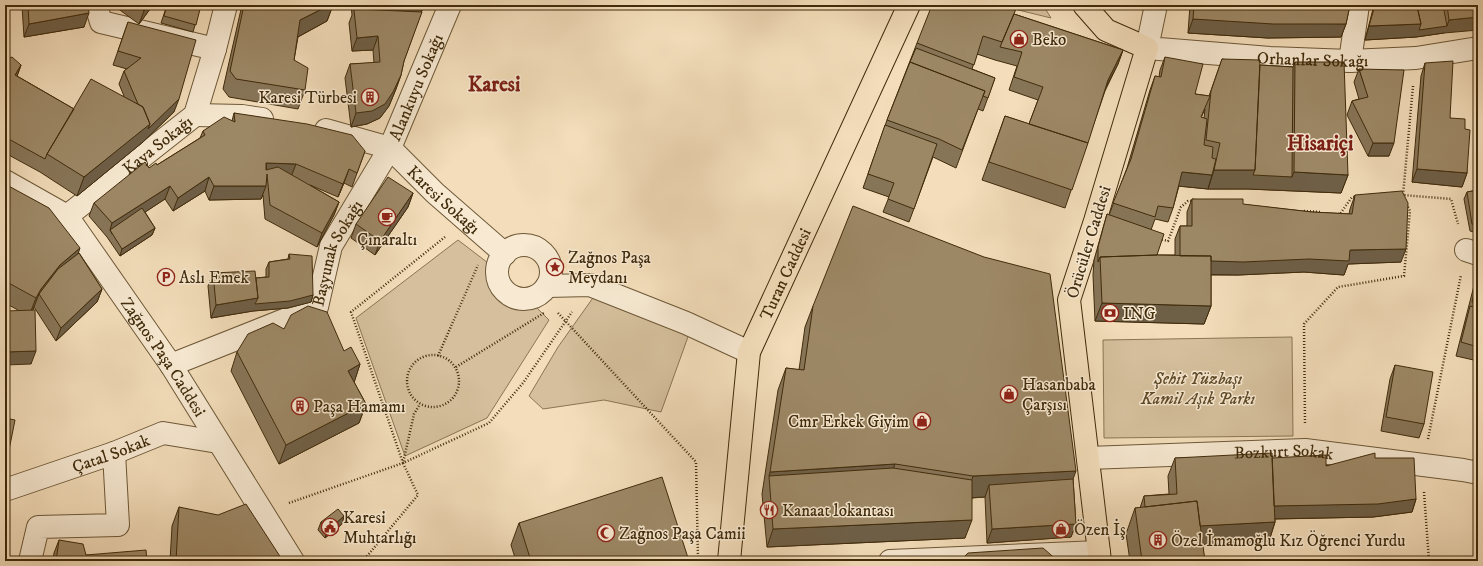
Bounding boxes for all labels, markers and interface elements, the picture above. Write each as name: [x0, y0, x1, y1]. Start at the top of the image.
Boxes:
shop icon: Beko: [1009, 29, 1029, 49]
place label: Beko: [1032, 29, 1066, 51]
street label: Alankuyu Sokağı: [384, 31, 449, 144]
street label: Orhanlar Sokağı: [1256, 47, 1369, 73]
district label: Karesi: [468, 72, 521, 98]
place label: Karesi Türbesi: [259, 87, 357, 109]
building icon: Karesi Türbesi: [360, 87, 380, 107]
street label: Kaya Sokağı: [118, 111, 198, 180]
district label: Hisariçi: [1287, 131, 1354, 157]
street label: Karesi Sokağı: [402, 161, 484, 239]
street label: Örücüler Caddesi: [1061, 183, 1117, 301]
street label: Başyunak Sokağı: [307, 196, 368, 309]
cafe icon: Çınaraltı: [377, 207, 397, 227]
street label: Turan Caddesi: [755, 225, 817, 324]
place label: Çınaraltı: [357, 229, 417, 251]
place label: Zağnos Paşa Meydanı: [568, 247, 652, 289]
place icon: Zağnos Paşa Meydanı: [545, 257, 565, 277]
parking icon: Aslı Emek: [156, 267, 176, 287]
place label: Aslı Emek: [179, 267, 249, 289]
street label: Zağnos Paşa Caddesi: [115, 293, 211, 421]
bank icon: ING: [1100, 303, 1120, 323]
place label: ING: [1123, 303, 1156, 325]
park label: Şehit Yüzbaşı Kamil Aşık Parkı: [1140, 368, 1255, 410]
place label: Hasanbaba Çarşısı: [1022, 374, 1096, 416]
shop icon: Hasanbaba Çarşısı: [999, 384, 1019, 404]
building icon: Paşa Hamamı: [290, 396, 310, 416]
place label: Paşa Hamamı: [313, 396, 405, 418]
place label: Cmr Erkek Giyim: [788, 411, 909, 433]
shop icon: Cmr Erkek Giyim: [912, 411, 932, 431]
street label: Çatal Sokak: [69, 429, 154, 478]
street label: Bozkurt Sokak: [1234, 440, 1335, 466]
restaurant icon: Kanaat lokantası: [759, 500, 779, 520]
place label: Kanaat lokantası: [782, 500, 894, 522]
place label: Karesi Muhtarlığı: [343, 507, 416, 549]
public building icon: Karesi Muhtarlığı: [320, 517, 340, 537]
place label: Özen İş: [1074, 518, 1126, 541]
shop icon: Özen İş: [1051, 519, 1071, 539]
mosque icon: Zağnos Paşa Camii: [596, 523, 616, 543]
place label: Zağnos Paşa Camii: [619, 523, 746, 545]
place label: Özel İmamoğlu Kız Öğrenci Yurdu: [1171, 529, 1405, 552]
building icon: Özel İmamoğlu Kız Öğrenci Yurdu: [1148, 530, 1168, 550]

